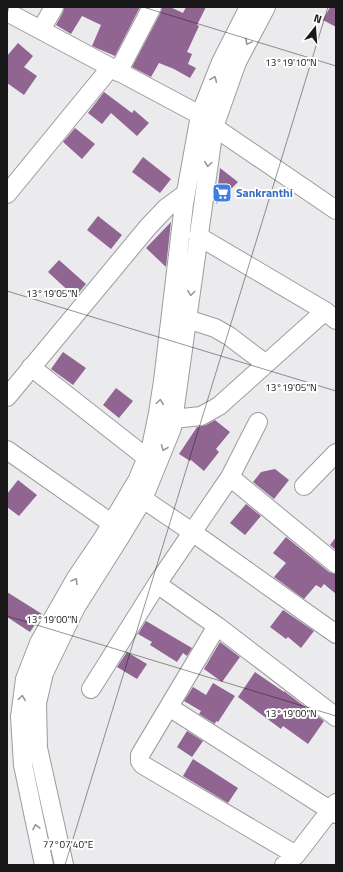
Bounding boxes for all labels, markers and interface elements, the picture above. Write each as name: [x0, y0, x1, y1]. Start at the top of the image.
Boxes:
north arrow: [295, 8, 335, 48]
text: N: [312, 10, 324, 27]
one-way arrow: [245, 37, 253, 45]
text: 13°19'10"N: [265, 55, 317, 70]
one-way arrow: [210, 76, 218, 83]
one-way arrow: [204, 161, 213, 167]
supermarket icon: Sankranthi: [211, 182, 233, 204]
place label: Sankranthi: [236, 183, 293, 202]
text: 13°19'05"N: [26, 286, 78, 301]
one-way arrow: [186, 290, 195, 296]
text: 13°19'05"N: [265, 380, 317, 395]
one-way arrow: [155, 399, 164, 405]
one-way arrow: [160, 445, 168, 452]
one-way arrow: [70, 578, 77, 585]
text: 13°19'00"N: [26, 612, 78, 627]
one-way arrow: [17, 695, 26, 701]
text: 13°19'00"N: [265, 706, 317, 721]
one-way arrow: [33, 824, 41, 830]
text: 77°07'40"E: [43, 837, 94, 852]

